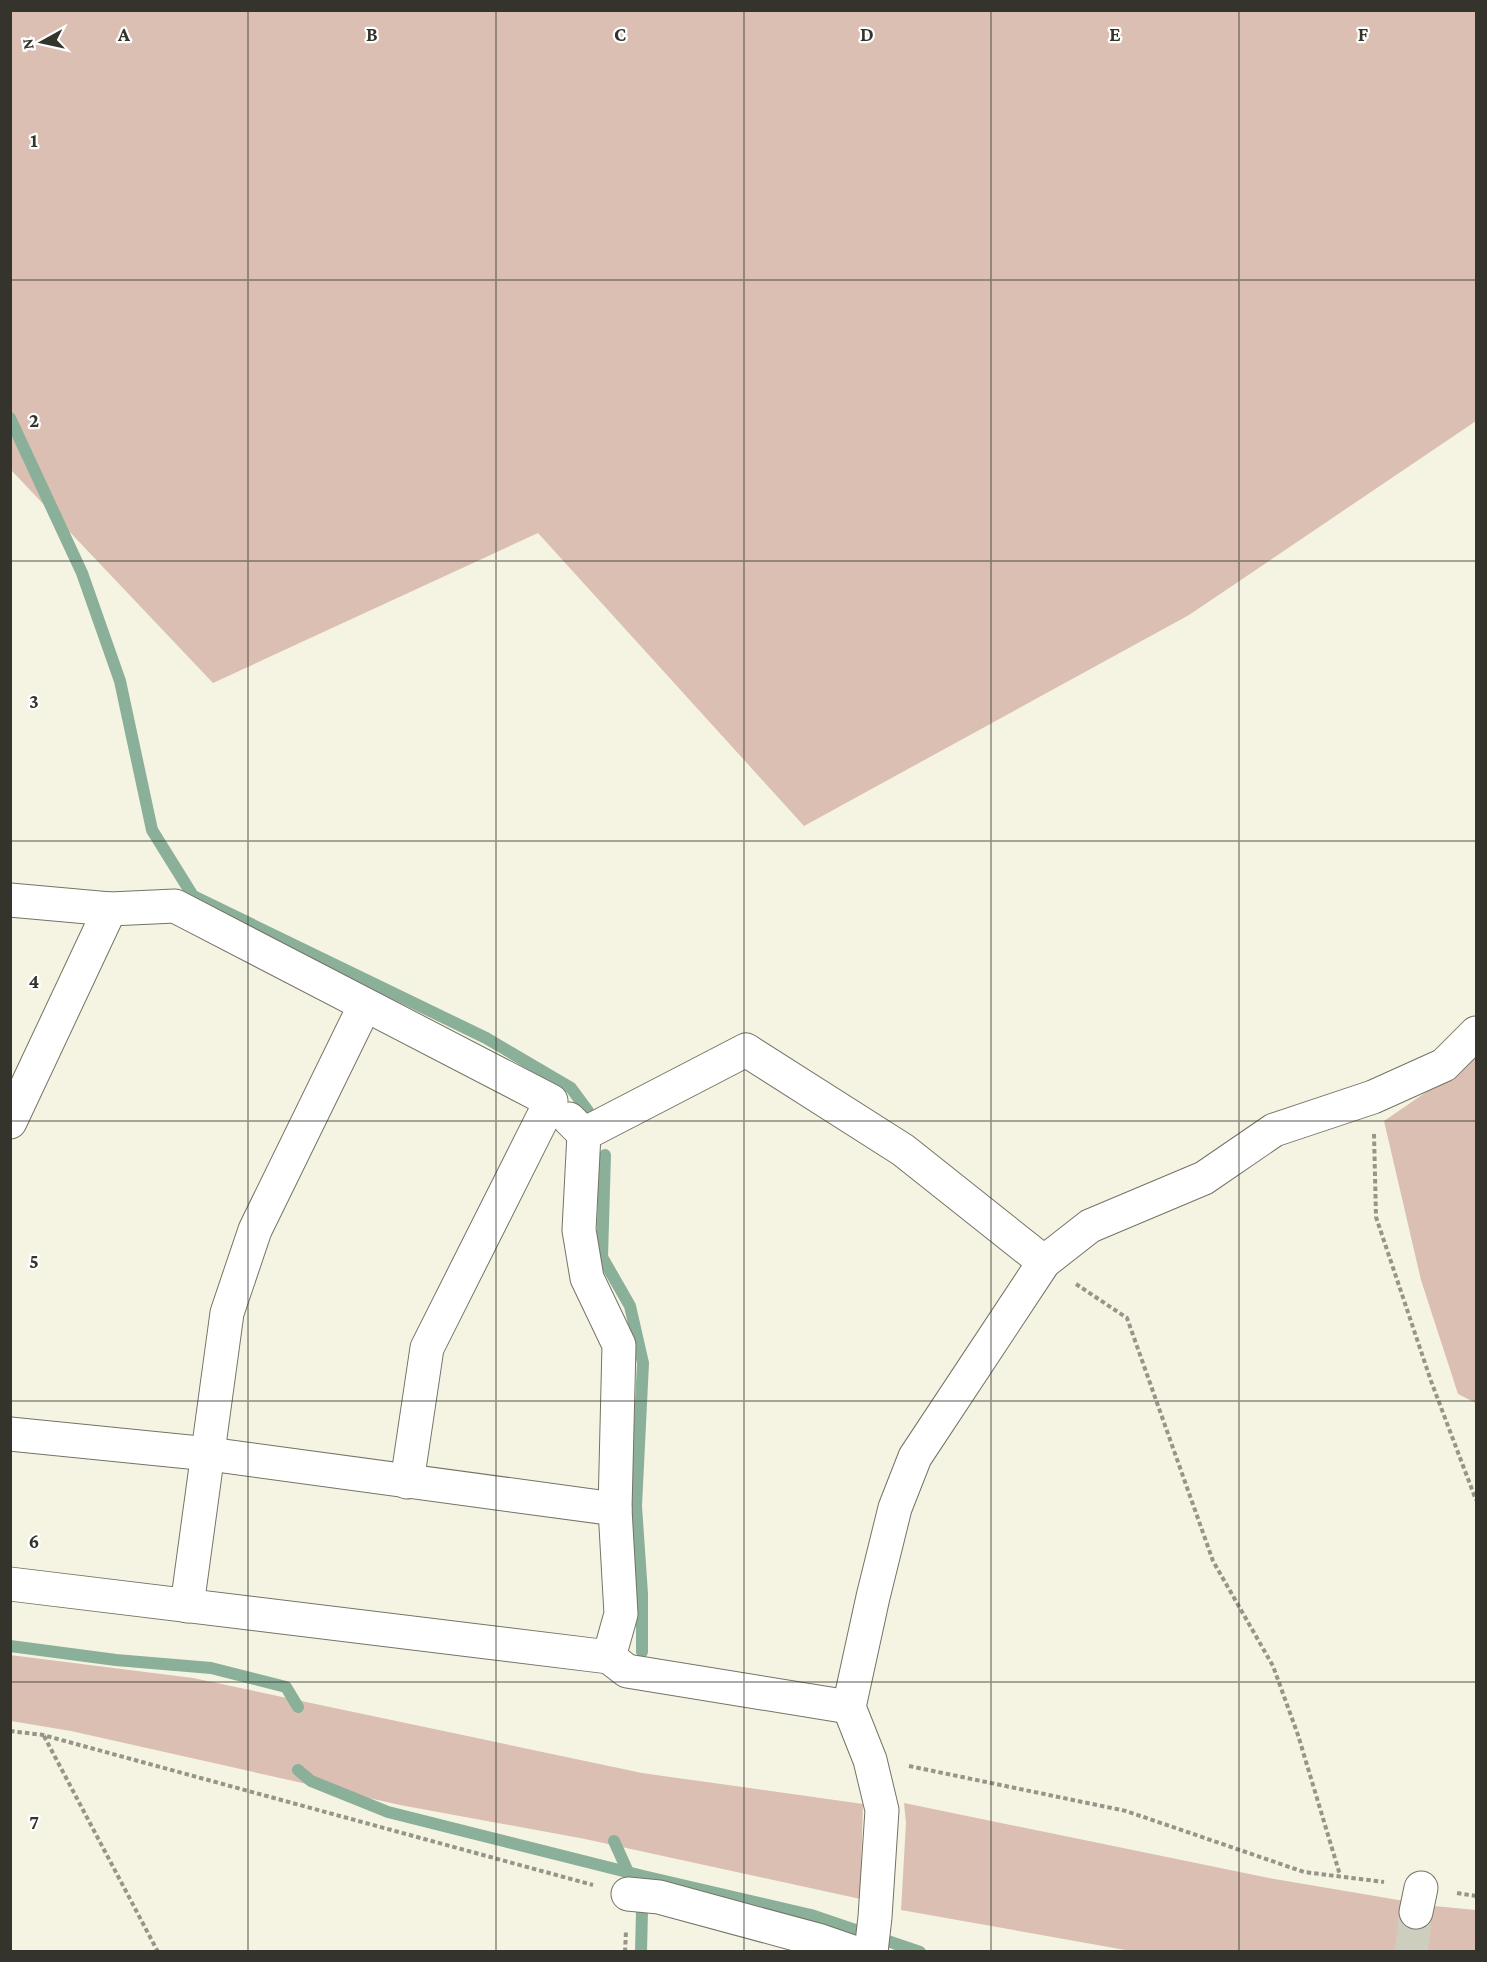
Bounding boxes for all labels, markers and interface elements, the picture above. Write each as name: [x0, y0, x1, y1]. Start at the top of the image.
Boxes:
north arrow: [12, 12, 72, 72]
text: A: [117, 23, 131, 45]
text: B: [366, 23, 378, 45]
text: C: [614, 23, 626, 45]
text: D: [860, 23, 874, 45]
text: E: [1109, 23, 1121, 45]
text: F: [1358, 23, 1369, 45]
text: N: [18, 37, 37, 51]
text: 1: [30, 129, 38, 151]
text: 2: [29, 409, 39, 431]
text: 3: [29, 690, 39, 712]
text: 4: [29, 970, 40, 992]
text: 5: [29, 1250, 39, 1272]
text: 6: [29, 1530, 39, 1552]
text: 7: [29, 1811, 39, 1833]

